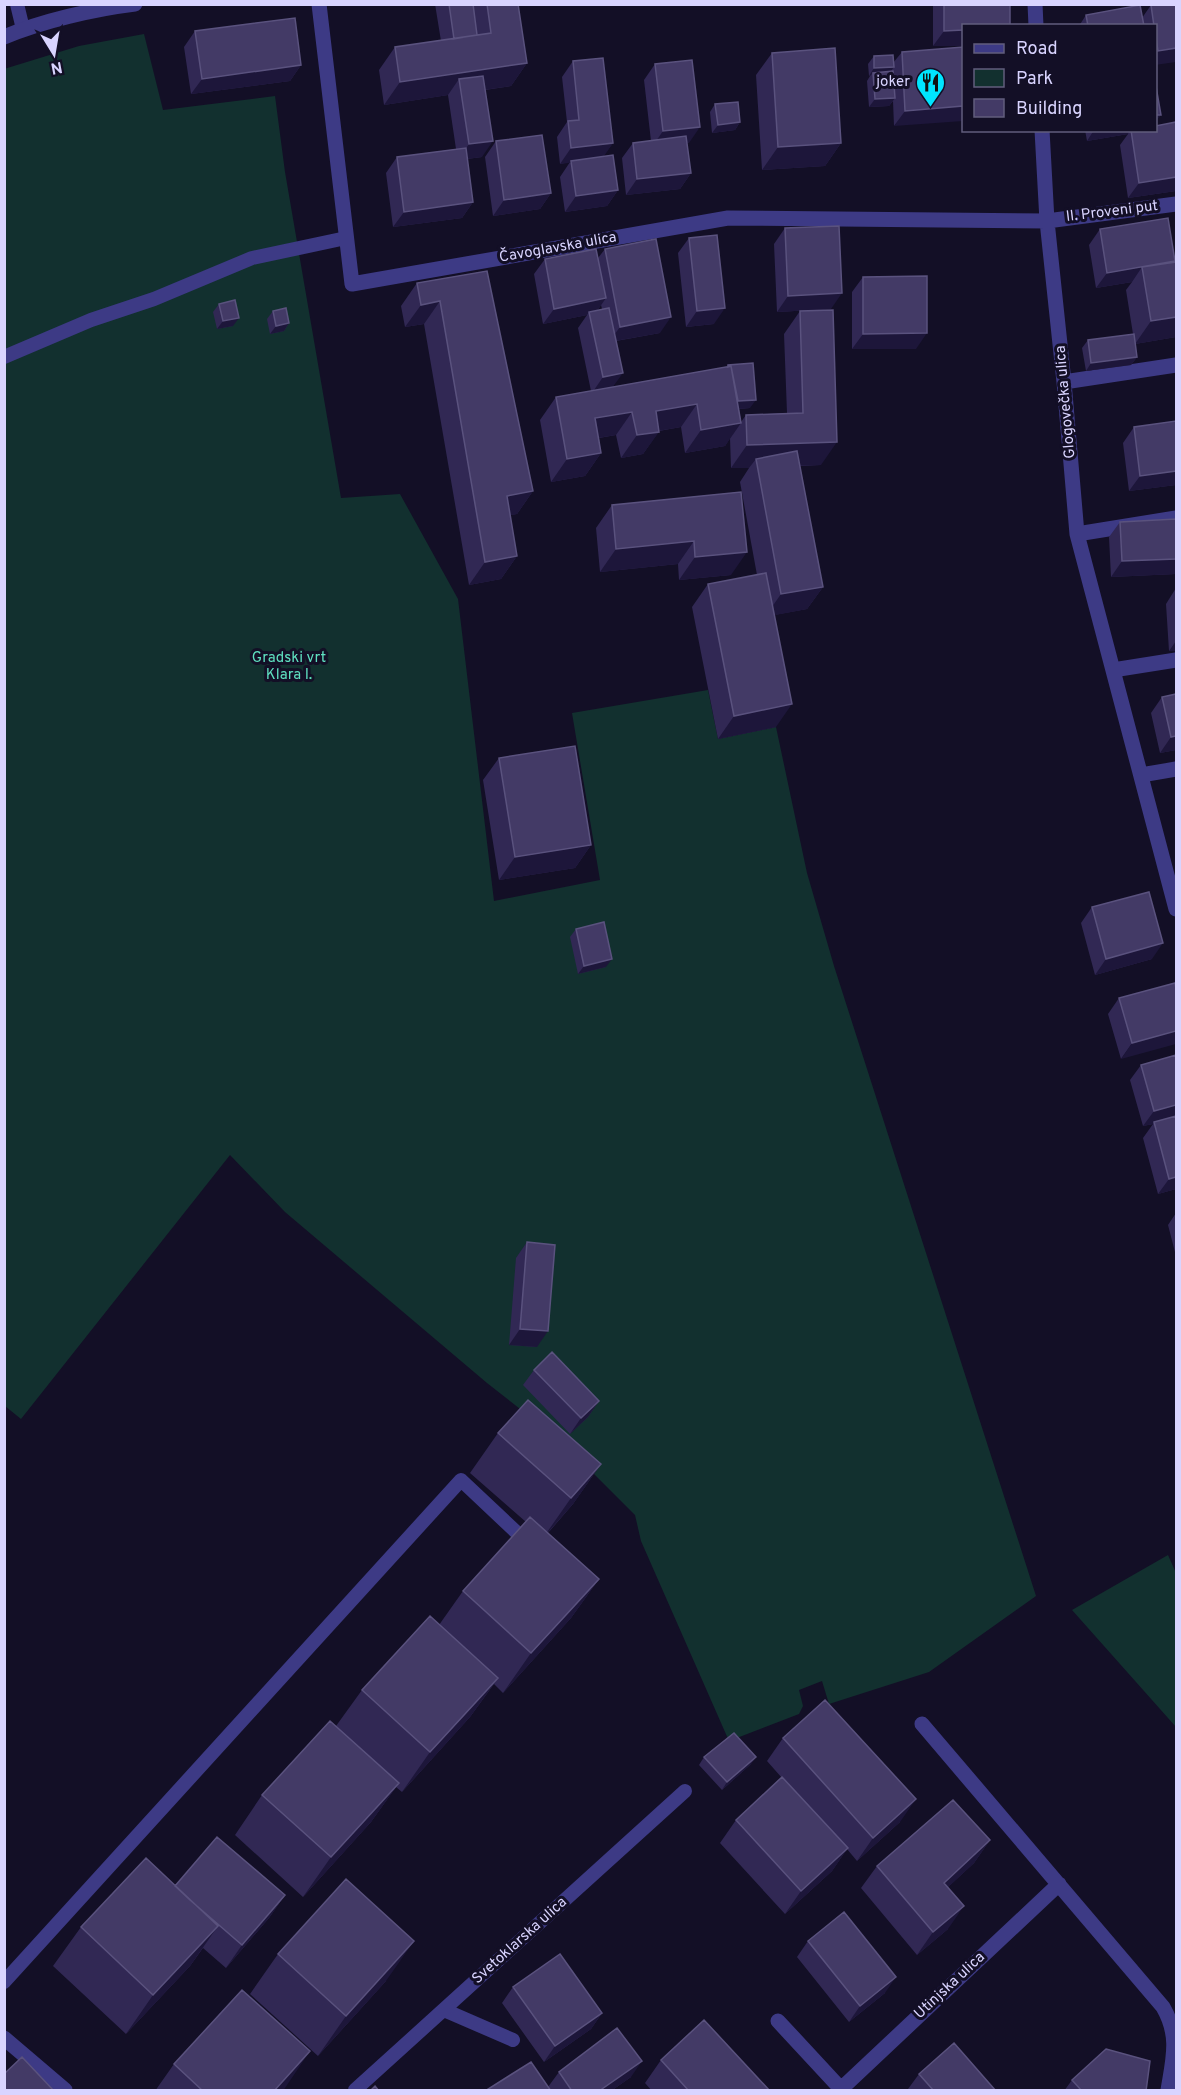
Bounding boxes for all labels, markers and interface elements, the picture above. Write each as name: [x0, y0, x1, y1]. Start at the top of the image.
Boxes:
north arrow: [24, 24, 84, 84]
legend: [962, 24, 1157, 132]
text: Road: [1016, 38, 1058, 61]
text: N: [49, 56, 64, 78]
restaurant icon: joker: [915, 66, 947, 108]
text: Park: [1016, 68, 1053, 91]
place label: joker: [875, 73, 910, 92]
text: Building: [1016, 98, 1082, 121]
street label: II. Proveni put: [1065, 197, 1159, 227]
street label: Čavoglavska ulica: [497, 226, 618, 268]
street label: Glogovečka ulica: [1052, 345, 1080, 459]
park label: Gradski vrt Klara I.: [252, 649, 326, 685]
street label: Svetoklarska ulica: [469, 1893, 571, 1989]
street label: Utinjska ulica: [911, 1948, 989, 2024]

